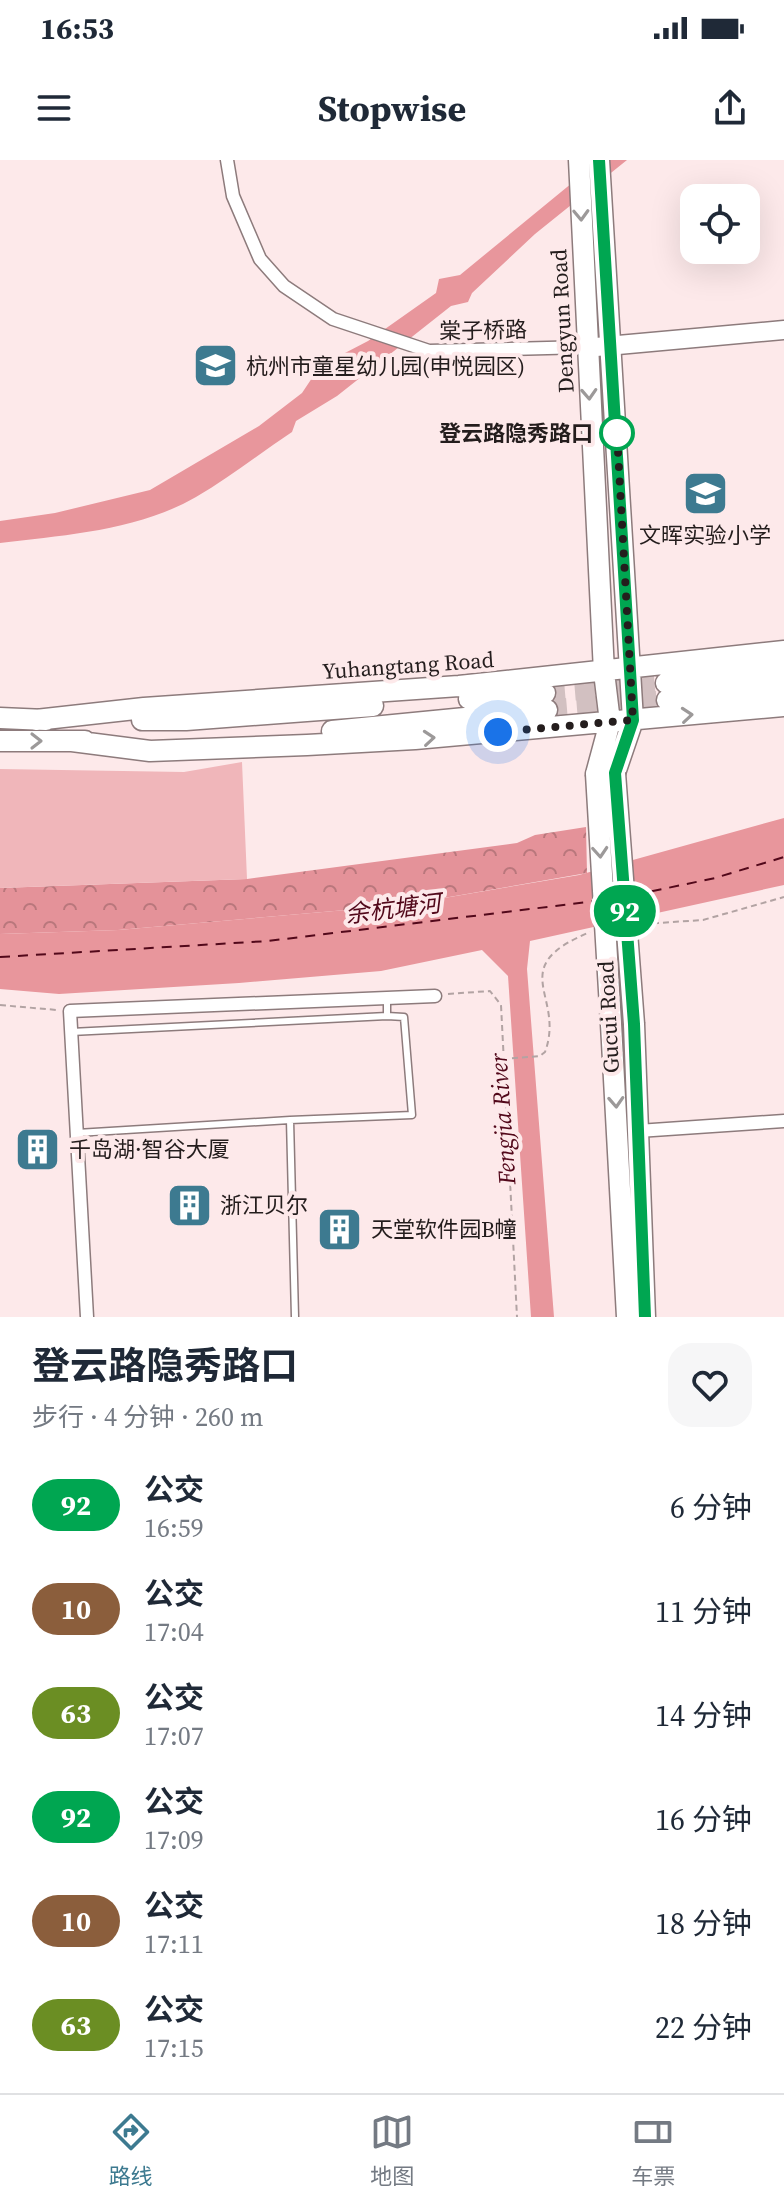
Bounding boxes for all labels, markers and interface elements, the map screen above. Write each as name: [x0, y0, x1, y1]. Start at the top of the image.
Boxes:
text: 16:53: [40, 8, 114, 49]
text: Stopwise: [318, 84, 466, 133]
icon: menu: [32, 86, 76, 130]
icon: share: [708, 86, 752, 130]
map controls: [680, 184, 760, 264]
button: locate: [680, 184, 760, 264]
one-way arrow: [573, 209, 590, 222]
street label: Dengyun Road: [543, 248, 581, 394]
street label: 棠子桥路: [439, 314, 527, 346]
school or university icon: 杭州市童星幼儿园(申悦园区): [191, 342, 239, 390]
place label: 杭州市童星幼儿园(申悦园区): [246, 351, 525, 381]
one-way arrow: [581, 388, 598, 401]
marker: 登云路隐秀路口: [600, 416, 634, 450]
place label: 登云路隐秀路口: [439, 418, 593, 448]
school or university icon: 文晖实验小学: [681, 470, 729, 518]
place label: 文晖实验小学: [639, 520, 771, 550]
street label: Yuhangtang Road: [321, 644, 495, 686]
one-way arrow: [681, 706, 694, 723]
your location: [478, 712, 518, 752]
one-way arrow: [423, 730, 436, 747]
one-way arrow: [30, 732, 43, 750]
one-way arrow: [592, 846, 609, 859]
line badge: 92: [589, 885, 661, 937]
water label: 余杭塘河: [343, 886, 447, 931]
text: 92: [610, 892, 640, 930]
street label: Gucui Road: [590, 959, 626, 1074]
water label: Fengjia River: [481, 1051, 524, 1187]
one-way arrow: [607, 1096, 624, 1109]
building icon: 千岛湖·智谷大厦: [14, 1125, 62, 1173]
place label: 千岛湖·智谷大厦: [69, 1134, 230, 1164]
building icon: 浙江贝尔: [165, 1181, 213, 1229]
place label: 浙江贝尔: [220, 1190, 308, 1220]
building icon: 天堂软件园B幢: [316, 1205, 364, 1253]
place label: 天堂软件园B幢: [371, 1214, 517, 1244]
text: 登云路隐秀路口: [32, 1340, 298, 1392]
button: heart: [668, 1343, 752, 1427]
text: 步行 · 4 分钟 · 260 m: [32, 1399, 263, 1435]
text: 公交: [144, 1469, 204, 1510]
text: 92: [61, 1486, 91, 1524]
text: 6 分钟: [670, 1487, 752, 1528]
text: 16:59: [144, 1510, 204, 1546]
text: 公交: [144, 1573, 204, 1614]
text: 10: [61, 1590, 91, 1628]
text: 11 分钟: [655, 1591, 752, 1632]
text: 17:04: [144, 1614, 204, 1650]
text: 公交: [144, 1677, 204, 1718]
text: 63: [61, 1694, 91, 1732]
text: 14 分钟: [655, 1695, 752, 1736]
text: 17:07: [144, 1718, 204, 1754]
text: 公交: [144, 1781, 204, 1822]
text: 92: [61, 1798, 91, 1836]
text: 16 分钟: [655, 1799, 752, 1840]
text: 17:09: [144, 1822, 204, 1858]
text: 公交: [144, 1885, 204, 1926]
text: 10: [61, 1902, 91, 1940]
text: 18 分钟: [655, 1903, 752, 1944]
text: 17:11: [144, 1926, 204, 1962]
text: 公交: [144, 1989, 204, 2030]
text: 63: [61, 2006, 91, 2044]
text: 22 分钟: [655, 2007, 752, 2048]
text: 17:15: [144, 2030, 204, 2066]
tab: 路线: [109, 2110, 153, 2191]
tab: 地图: [370, 2110, 414, 2191]
tab: 车票: [631, 2110, 675, 2191]

